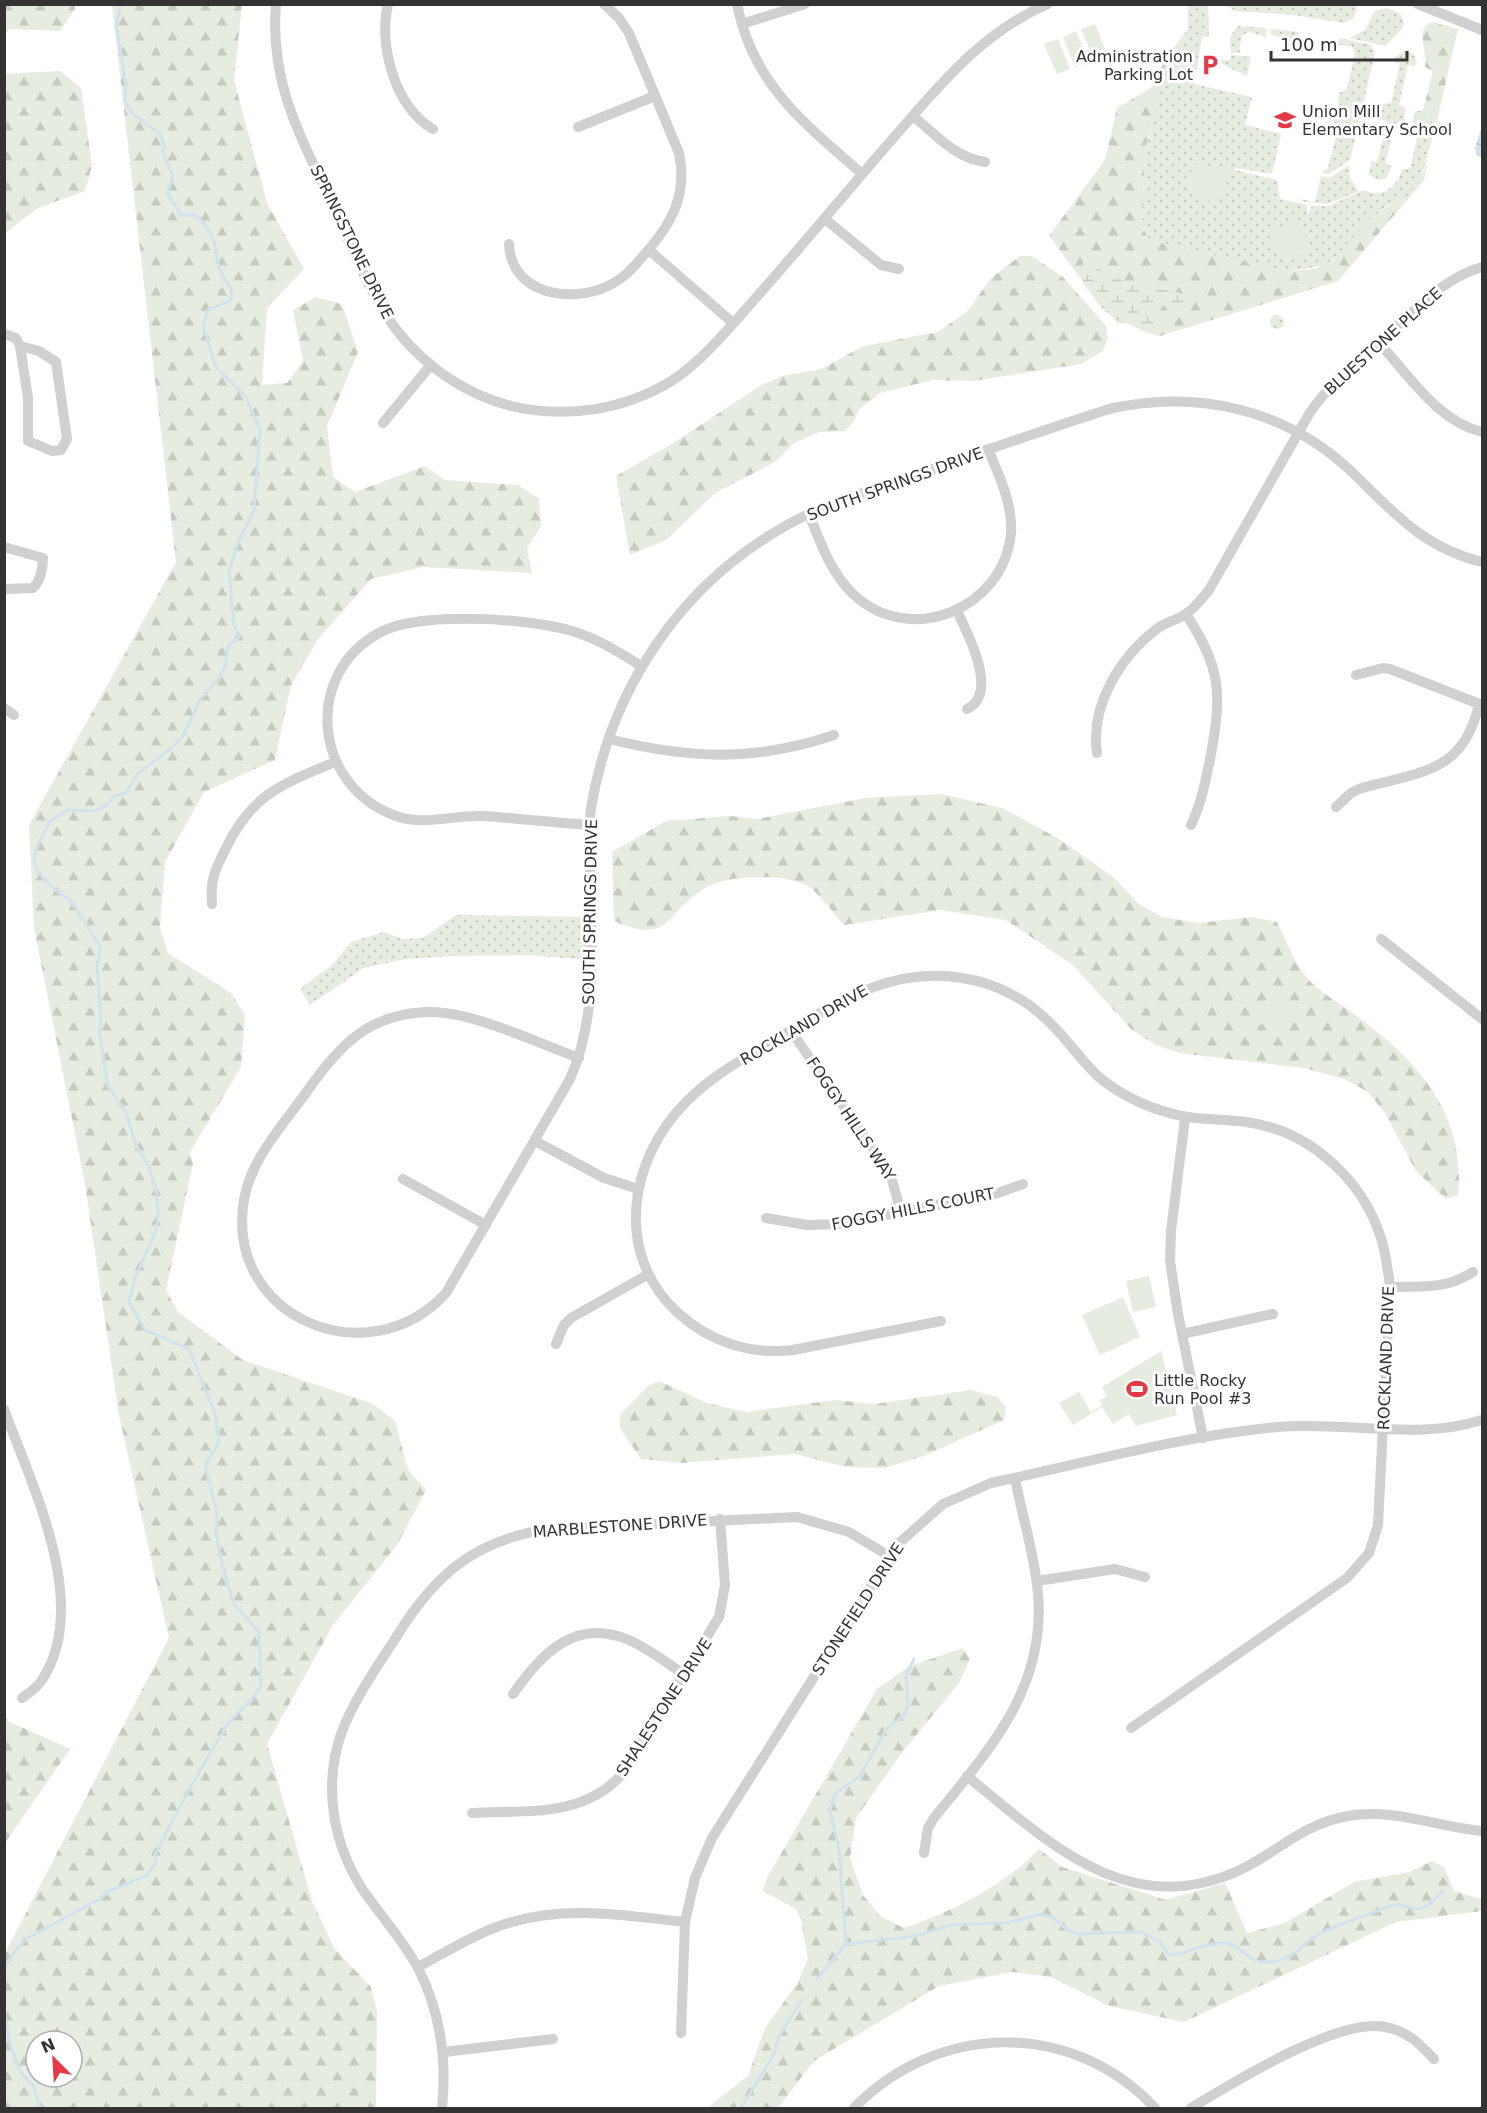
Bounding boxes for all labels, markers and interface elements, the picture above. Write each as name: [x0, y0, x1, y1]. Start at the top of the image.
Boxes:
scale bar: [1271, 24, 1408, 62]
text: 100 m: [1280, 34, 1338, 55]
place label: Administration Parking Lot: [1076, 47, 1193, 84]
parking icon: Administration Parking Lot: [1198, 53, 1222, 77]
place label: Union Mill Elementary School: [1302, 102, 1452, 139]
school or university icon: Union Mill Elementary School: [1273, 108, 1297, 132]
street label: SPRINGSTONE DRIVE: [306, 162, 398, 322]
street label: BLUESTONE PLACE: [1320, 283, 1446, 399]
street label: SOUTH SPRINGS DRIVE: [804, 443, 986, 525]
street label: SOUTH SPRINGS DRIVE: [579, 819, 601, 1005]
street label: ROCKLAND DRIVE: [737, 981, 871, 1069]
street label: FOGGY HILLS WAY: [803, 1054, 900, 1185]
street label: FOGGY HILLS COURT: [830, 1184, 996, 1234]
street label: ROCKLAND DRIVE: [1374, 1286, 1398, 1430]
place label: Little Rocky Run Pool #3: [1154, 1371, 1252, 1408]
sports icon: Little Rocky Run Pool #3: [1125, 1377, 1149, 1401]
street label: MARBLESTONE DRIVE: [532, 1510, 708, 1542]
street label: STONEFIELD DRIVE: [808, 1539, 908, 1679]
street label: SHALESTONE DRIVE: [612, 1634, 716, 1780]
north arrow: [24, 2029, 84, 2089]
text: N: [38, 2034, 58, 2057]

